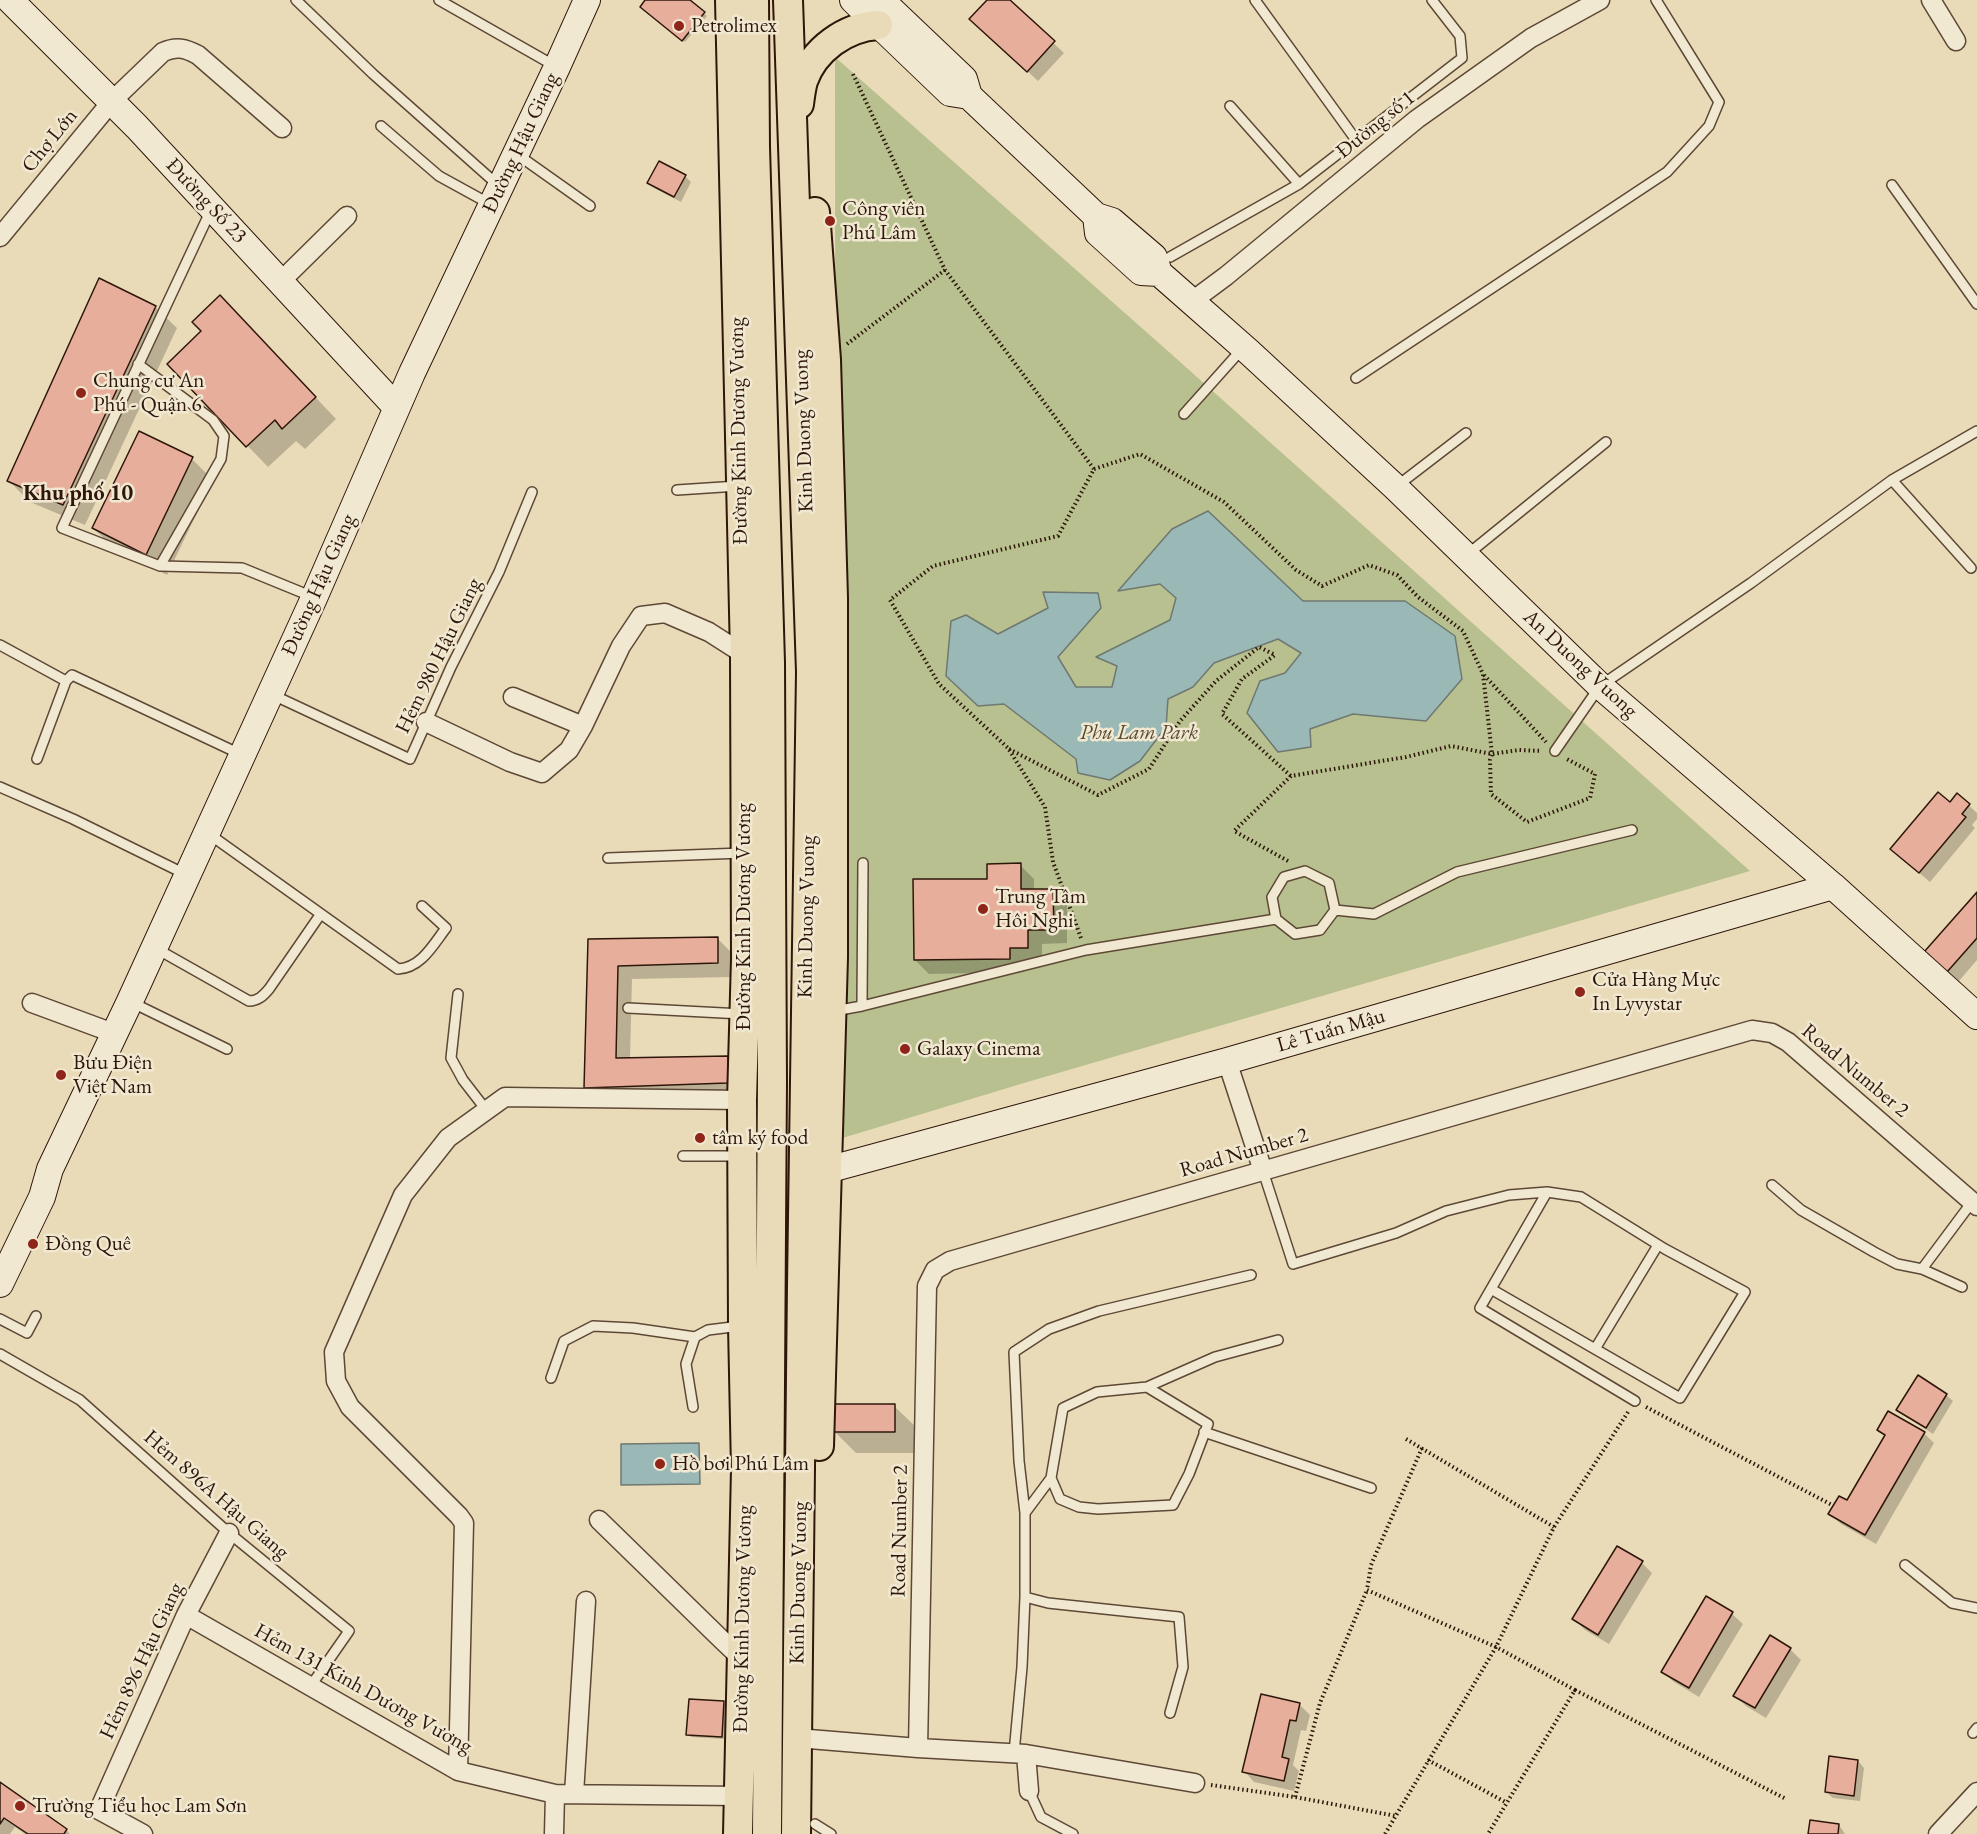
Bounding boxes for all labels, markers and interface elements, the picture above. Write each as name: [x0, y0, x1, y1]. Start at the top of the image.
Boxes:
place label: Petrolimex: [691, 13, 777, 39]
marker: Petrolimex: [672, 19, 686, 33]
street label: Đường Hậu Giang: [477, 69, 565, 217]
street label: Đường số 1: [1331, 86, 1421, 164]
street label: Chợ Lớn: [17, 104, 83, 178]
street label: Đường Số 23: [160, 153, 252, 249]
place label: Công viên Phú Lâm: [842, 196, 925, 246]
marker: Công viên Phú Lâm: [823, 214, 837, 228]
street label: Đường Kinh Dương Vương: [724, 317, 754, 545]
street label: Kinh Duong Vuong: [789, 349, 819, 513]
place label: Chung cư An Phú - Quận 6: [93, 368, 204, 418]
marker: Chung cư An Phú - Quận 6: [74, 386, 88, 400]
district label: Khu phố 10: [23, 481, 133, 507]
street label: Đường Hậu Giang: [277, 510, 361, 660]
street label: Hẻm 980 Hậu Giang: [390, 574, 488, 738]
street label: An Duong Vuong: [1518, 605, 1642, 723]
park label: Phu Lam Park: [1080, 720, 1198, 746]
street label: Đường Kinh Dương Vương: [731, 803, 757, 1031]
street label: Kinh Duong Vuong: [793, 835, 821, 999]
place label: Trung Tâm Hôi Nghi: [995, 884, 1086, 934]
marker: Trung Tâm Hôi Nghi: [976, 902, 990, 916]
place label: Cửa Hàng Mực In Lyvystar: [1592, 967, 1720, 1017]
marker: Cửa Hàng Mực In Lyvystar: [1573, 985, 1587, 999]
street label: Lê Tuấn Mậu: [1274, 1004, 1388, 1058]
street label: Road Number 2: [1796, 1019, 1914, 1123]
place label: Galaxy Cinema: [917, 1036, 1041, 1062]
marker: Galaxy Cinema: [898, 1042, 912, 1056]
place label: Bưu Điện Việt Nam: [73, 1050, 153, 1100]
marker: Bưu Điện Việt Nam: [54, 1068, 68, 1082]
street label: Road Number 2: [1177, 1123, 1311, 1183]
place label: tâm ký food: [712, 1125, 808, 1151]
marker: tâm ký food: [693, 1131, 707, 1145]
place label: Đồng Quê: [45, 1231, 131, 1257]
marker: Đồng Quê: [26, 1237, 40, 1251]
street label: Hẻm 896A Hậu Giang: [138, 1425, 294, 1565]
place label: Hồ bơi Phú Lâm: [672, 1451, 809, 1477]
marker: Hồ bơi Phú Lâm: [653, 1457, 667, 1471]
street label: Road Number 2: [886, 1465, 914, 1597]
street label: Kinh Duong Vuong: [785, 1501, 813, 1665]
street label: Đường Kinh Dương Vương: [728, 1505, 758, 1733]
street label: Hẻm 896 Hậu Giang: [95, 1579, 189, 1743]
street label: Hẻm 131 Kinh Dương Vương: [250, 1619, 476, 1759]
place label: Trường Tiểu học Lam Sơn: [32, 1793, 247, 1819]
marker: Trường Tiểu học Lam Sơn: [13, 1799, 27, 1813]

